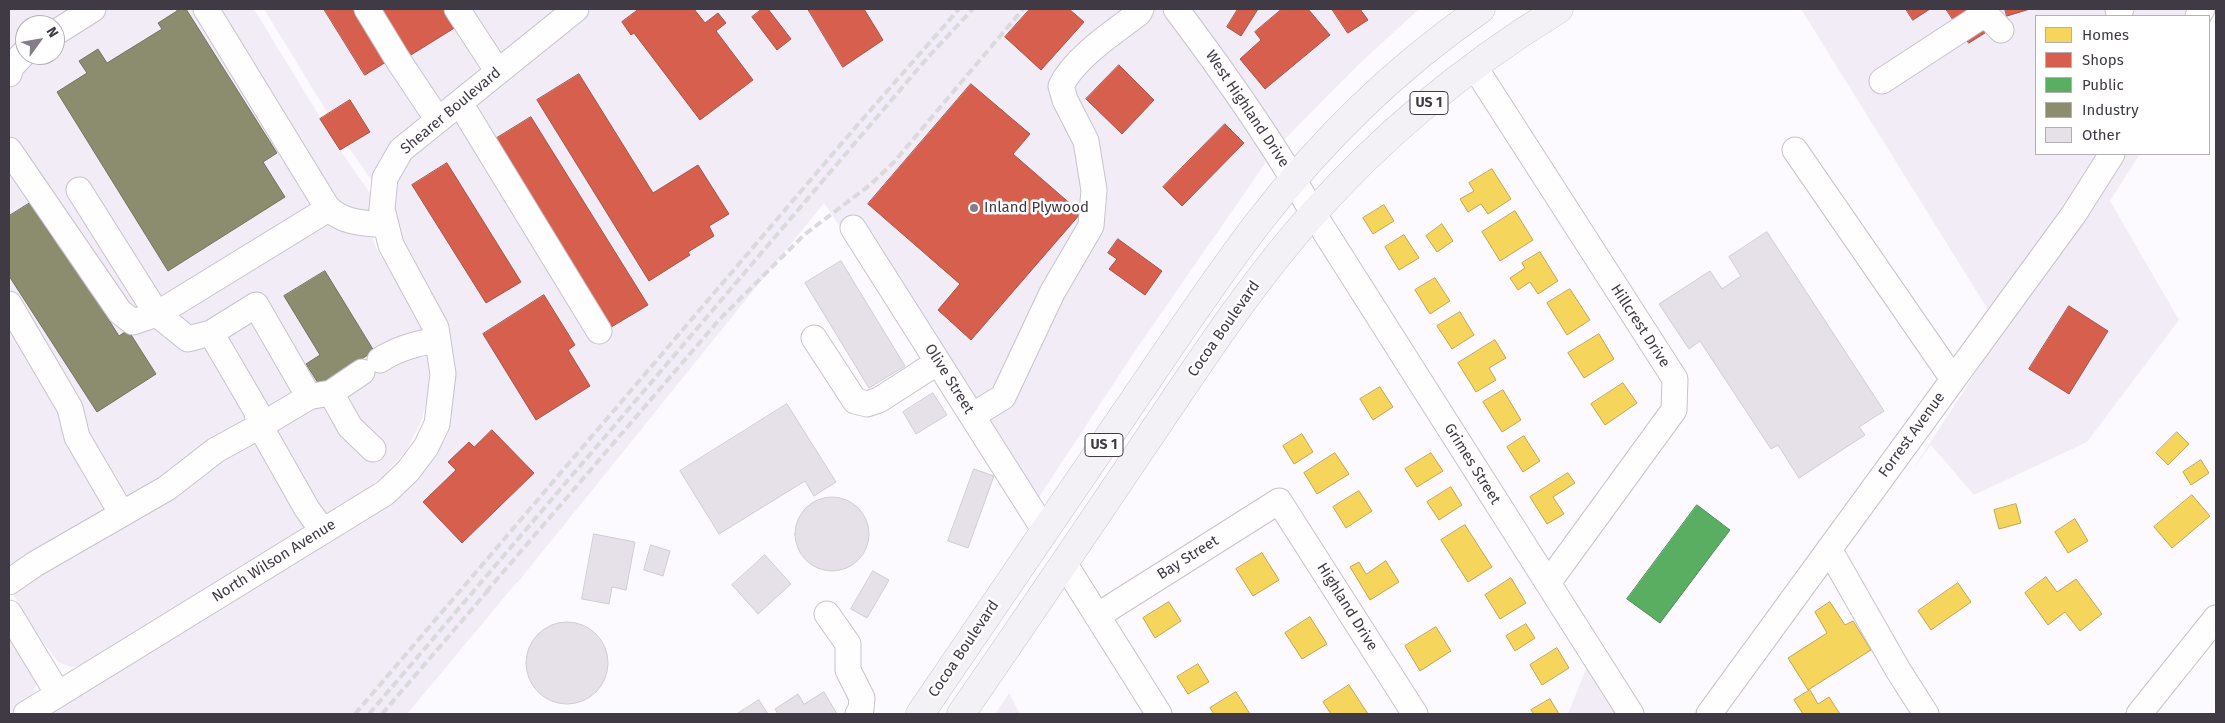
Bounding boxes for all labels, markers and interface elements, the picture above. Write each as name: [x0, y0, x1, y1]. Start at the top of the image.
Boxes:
north arrow: [15, 15, 65, 65]
legend: [2035, 15, 2210, 155]
text: N: [43, 24, 62, 41]
text: Homes: [2082, 26, 2129, 44]
street label: West Highland Drive: [1201, 47, 1293, 171]
text: Shops: [2082, 51, 2124, 69]
street label: Shearer Boulevard: [397, 64, 505, 158]
text: Public: [2082, 76, 2124, 94]
road number: US 1: [1410, 92, 1448, 115]
text: Industry: [2082, 101, 2139, 119]
text: Other: [2082, 126, 2121, 144]
place label: Inland Plywood: [984, 199, 1089, 217]
marker: Inland Plywood: [968, 202, 980, 214]
street label: Cocoa Boulevard: [1184, 278, 1264, 380]
street label: Hillcrest Drive: [1606, 281, 1674, 371]
street label: Olive Street: [920, 341, 978, 417]
street label: Forrest Avenue: [1875, 389, 1949, 481]
street label: Grimes Street: [1440, 420, 1504, 508]
road number: US 1: [1085, 434, 1123, 456]
street label: North Wilson Avenue: [209, 516, 339, 606]
street label: Bay Street: [1154, 532, 1222, 584]
street label: Highland Drive: [1313, 560, 1381, 654]
street label: Cocoa Boulevard: [925, 597, 1003, 701]

